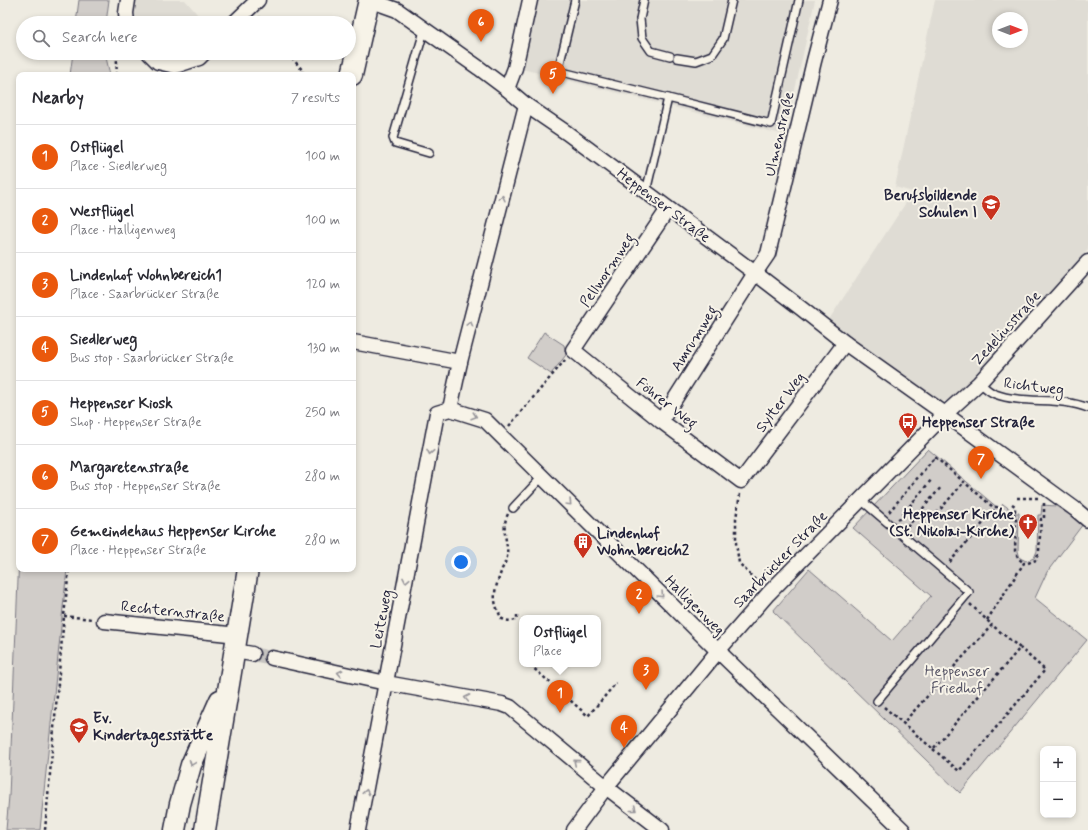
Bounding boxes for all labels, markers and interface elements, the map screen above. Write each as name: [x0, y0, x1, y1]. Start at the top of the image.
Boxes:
pin: 6: [468, 9, 494, 42]
north arrow: [992, 12, 1028, 48]
search box: [16, 16, 356, 60]
icon: search: [30, 27, 52, 49]
text: Search here: [62, 28, 138, 48]
pin: 5: [540, 61, 566, 94]
text: Nearby: [32, 87, 84, 109]
text: 7 results: [291, 90, 340, 107]
street label: Ulmenstraße: [761, 90, 799, 179]
text: Ostflügel: [70, 138, 124, 158]
text: 1: [42, 148, 48, 165]
text: 100 m: [305, 148, 340, 165]
text: Place · Siedlerweg: [70, 158, 167, 175]
street label: Heppenser Straße: [612, 164, 714, 248]
place label: Berufsbildende Schulen I: [884, 186, 977, 223]
school or university icon: Berufsbildende Schulen I: [980, 193, 1002, 221]
one-way arrow: [497, 195, 506, 202]
text: Westflügel: [70, 202, 134, 222]
text: 2: [42, 212, 48, 229]
text: 100 m: [305, 212, 340, 229]
text: Place · Halligenweg: [70, 222, 176, 239]
street label: Pellwormweg: [576, 230, 641, 312]
text: Lindenhof Wohnbereich1: [70, 266, 222, 286]
text: 3: [42, 276, 48, 293]
text: 120 m: [306, 276, 340, 293]
text: Place · Saarbrücker Straße: [70, 286, 220, 303]
street label: Zedeliusstraße: [968, 287, 1046, 371]
street label: Amrumweg: [667, 302, 724, 376]
one-way arrow: [465, 321, 474, 328]
text: Siedlerweg: [70, 330, 137, 350]
text: 4: [41, 340, 49, 357]
text: 130 m: [307, 340, 340, 357]
text: Bus stop · Saarbrücker Straße: [70, 350, 234, 367]
street label: Sylter Weg: [751, 368, 810, 437]
street label: Föhrer Weg: [631, 373, 701, 435]
street label: Richtweg: [1002, 373, 1065, 402]
text: Heppenser Kiosk: [70, 394, 173, 414]
text: 5: [41, 404, 49, 421]
text: 250 m: [305, 404, 340, 421]
bus stop icon: Heppenser Straße: [897, 411, 919, 439]
one-way arrow: [470, 412, 477, 420]
place label: Heppenser Straße: [922, 413, 1035, 433]
text: Shop · Heppenser Straße: [70, 414, 202, 431]
pin: 7: [968, 446, 994, 479]
one-way arrow: [426, 449, 434, 455]
text: Margaretenstraße: [70, 458, 189, 478]
text: 6: [42, 468, 48, 485]
text: 280 m: [305, 468, 340, 485]
text: Bus stop · Heppenser Straße: [70, 478, 221, 495]
one-way arrow: [564, 498, 572, 506]
place label: Heppenser Kirche (St. Nikolai-Kirche): [889, 505, 1015, 542]
street label: Saarbrücker Straße: [729, 507, 832, 613]
church icon: Heppenser Kirche (St. Nikolai-Kirche): [1017, 512, 1039, 540]
text: Gemeindehaus Heppenser Kirche: [70, 522, 276, 542]
place label: Lindenhof Wohnbereich2: [596, 524, 690, 561]
building icon: Lindenhof Wohnbereich2: [572, 531, 594, 559]
text: 7: [41, 532, 49, 549]
text: 280 m: [305, 532, 340, 549]
text: Place · Heppenser Straße: [70, 542, 206, 559]
your location: [451, 552, 471, 572]
street label: Halligenweg: [660, 571, 729, 640]
one-way arrow: [402, 576, 410, 583]
pin: 2: [626, 581, 652, 614]
street label: Leiteweg: [366, 588, 398, 651]
one-way arrow: [656, 590, 664, 598]
street label: Rechternstraße: [120, 597, 226, 627]
popup: [519, 615, 601, 667]
text: Ostflügel: [533, 623, 587, 643]
text: Place: [533, 643, 562, 660]
pin: 3: [633, 657, 659, 690]
park label: Heppenser Friedhof: [925, 662, 989, 699]
one-way arrow: [336, 669, 343, 677]
pin: 1: [547, 680, 573, 713]
one-way arrow: [464, 694, 470, 703]
place label: Ev. Kindertagesstätte: [93, 709, 214, 748]
pin: 4: [611, 715, 637, 748]
school or university icon: Ev. Kindertagesstätte: [68, 716, 90, 744]
map controls: [1040, 746, 1076, 818]
button: +: [1040, 746, 1076, 782]
one-way arrow: [188, 759, 196, 766]
one-way arrow: [573, 760, 581, 767]
button: −: [1040, 782, 1076, 818]
one-way arrow: [361, 789, 369, 795]
one-way arrow: [629, 804, 636, 811]

